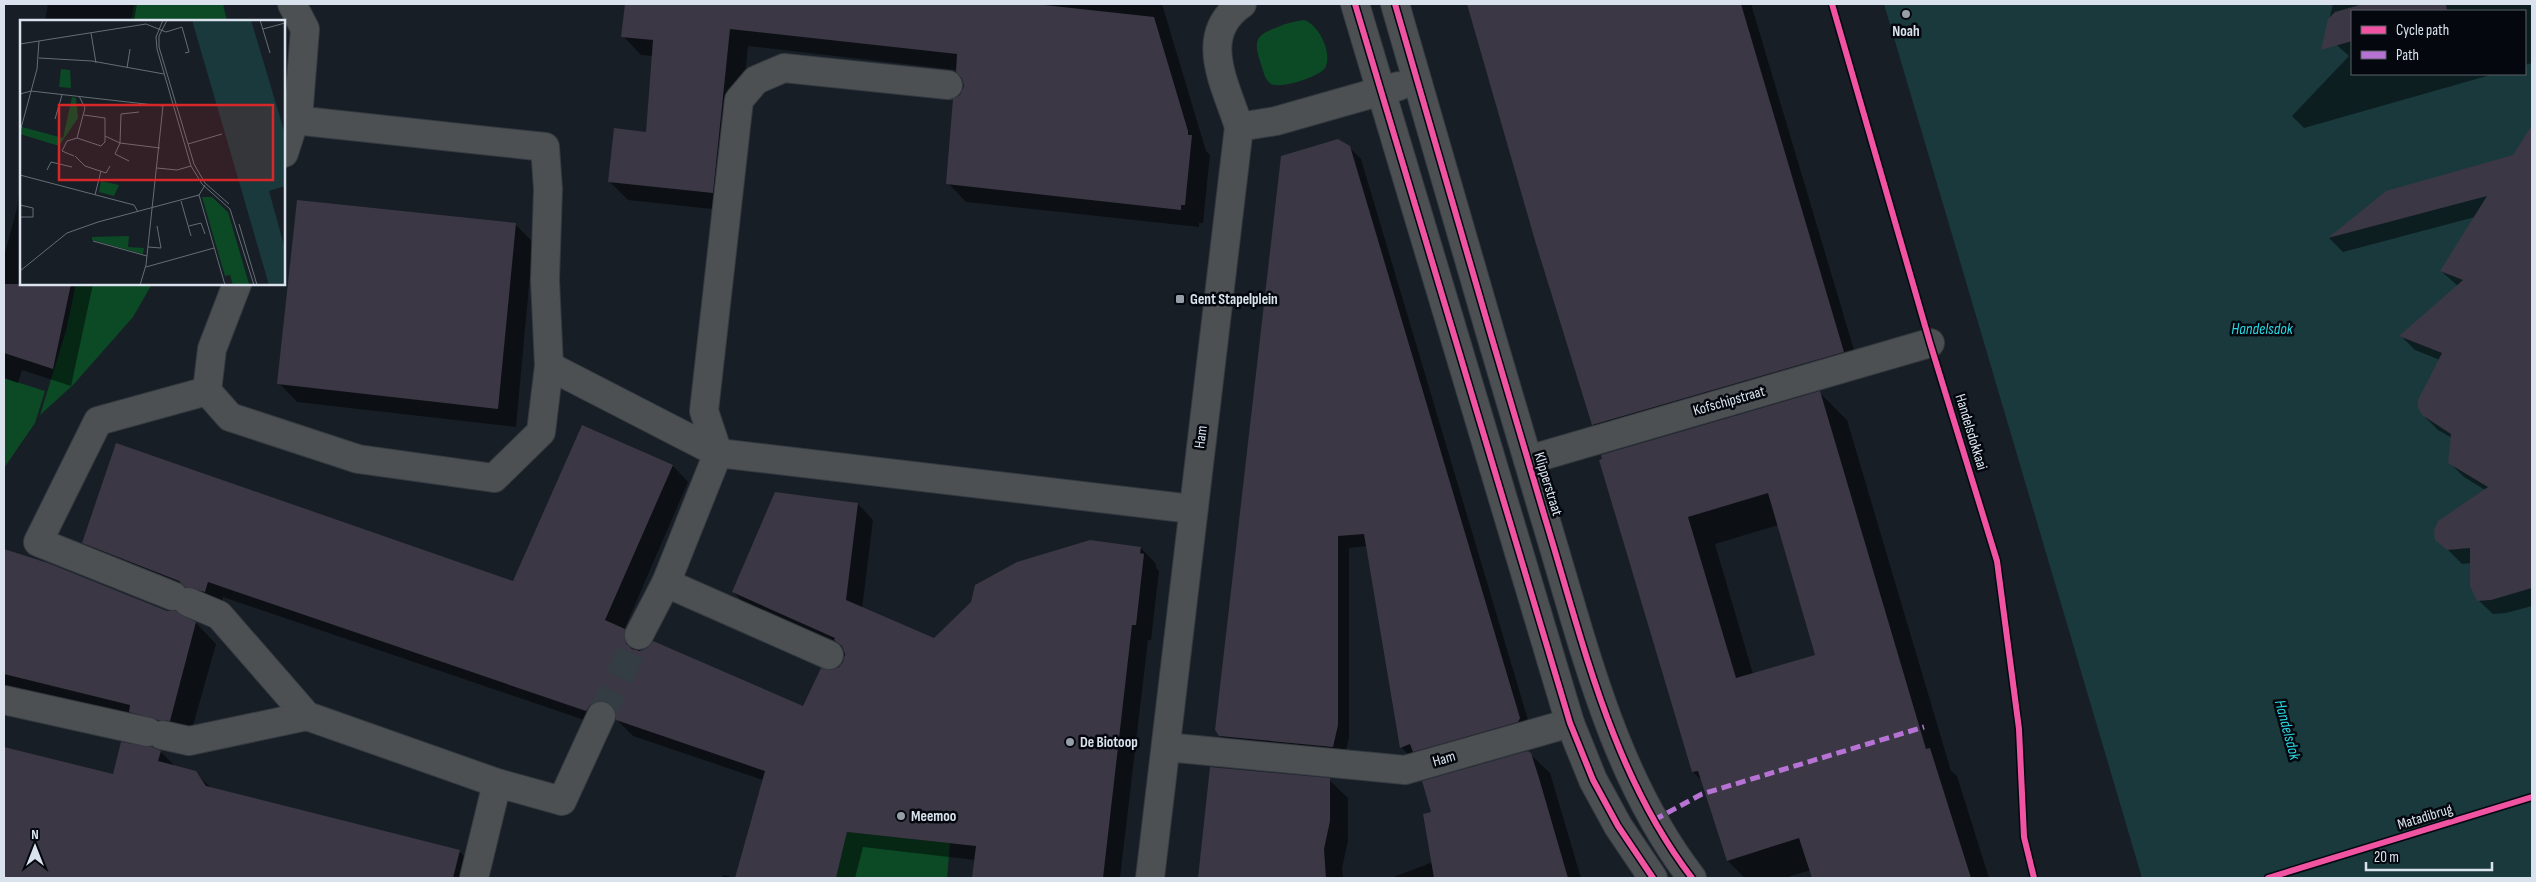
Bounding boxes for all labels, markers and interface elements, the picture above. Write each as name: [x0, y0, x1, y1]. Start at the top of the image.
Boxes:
marker: Noah: [1900, 8, 1912, 20]
legend: [2351, 10, 2526, 75]
inset map: [20, 20, 285, 285]
text: Cycle path: [2396, 21, 2449, 40]
place label: Noah: [1892, 22, 1920, 41]
text: Path: [2396, 46, 2419, 65]
place label: Gent Stapelplein: [1190, 290, 1278, 309]
marker: Gent Stapelplein: [1174, 293, 1186, 305]
water label: Handelsdok: [2231, 320, 2294, 339]
street label: Kofschipstraat: [1691, 382, 1768, 420]
street label: Handelsdokkaai: [1950, 392, 1992, 473]
street label: Ham: [1190, 424, 1212, 450]
street label: Klipperstraat: [1529, 450, 1567, 518]
water label: Handelsdok: [2270, 698, 2304, 763]
place label: De Biotoop: [1080, 733, 1138, 752]
marker: De Biotoop: [1064, 736, 1076, 748]
street label: Ham: [1430, 747, 1458, 771]
street label: Matadibrug: [2395, 800, 2455, 834]
place label: Meemoo: [911, 807, 956, 826]
marker: Meemoo: [895, 810, 907, 822]
north arrow: [10, 822, 60, 872]
text: N: [31, 826, 39, 843]
scale bar: [2366, 840, 2492, 872]
text: 20 m: [2374, 848, 2399, 867]

